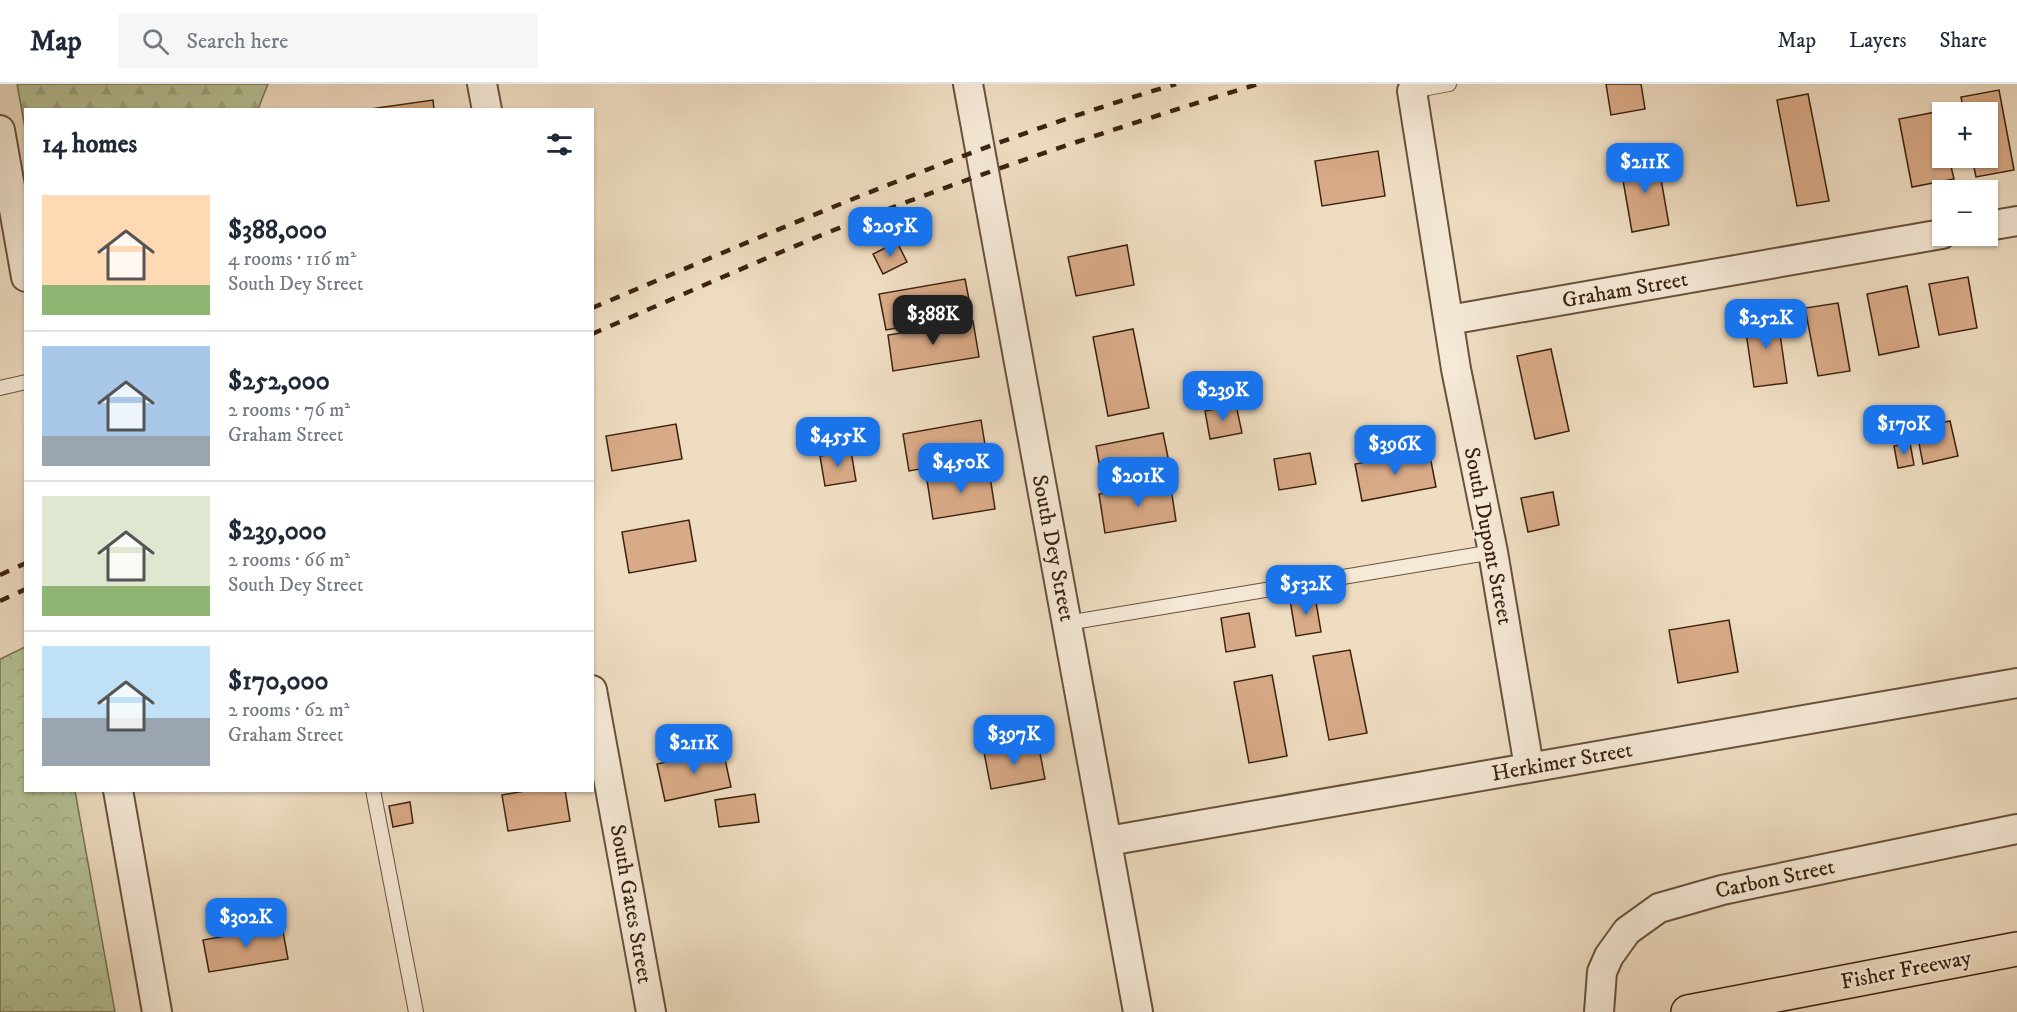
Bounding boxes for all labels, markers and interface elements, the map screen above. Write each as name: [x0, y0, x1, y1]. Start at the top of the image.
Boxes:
search box: [118, 14, 538, 68]
text: Map: [30, 24, 82, 59]
icon: search: [139, 25, 172, 58]
text: Search here: [187, 28, 288, 55]
text: Map: [1777, 28, 1816, 54]
text: Layers: [1849, 28, 1907, 54]
text: Share: [1940, 28, 1987, 54]
map controls: [1932, 102, 1998, 246]
button: +: [1932, 102, 1998, 168]
text: 14 homes: [42, 128, 137, 161]
icon: filters: [543, 128, 576, 161]
pin: $211K: [1603, 143, 1687, 194]
text: $211K: [1620, 150, 1670, 175]
button: −: [1932, 180, 1998, 246]
pin: $205K: [848, 207, 932, 258]
text: $388,000: [228, 214, 327, 247]
text: $205K: [862, 214, 918, 239]
icon: home: [90, 219, 162, 291]
text: 4 rooms · 116 m²: [228, 247, 356, 272]
street label: Graham Street: [1560, 266, 1690, 314]
text: South Dey Street: [228, 272, 363, 297]
pin: $388K: [891, 295, 975, 346]
pin: $252K: [1724, 299, 1808, 350]
text: $388K: [907, 302, 959, 327]
text: $252K: [1739, 306, 1793, 331]
text: $252,000: [228, 365, 330, 398]
icon: home: [90, 370, 162, 442]
pin: $239K: [1181, 371, 1265, 422]
text: $239K: [1197, 378, 1249, 403]
text: 2 rooms · 76 m²: [228, 398, 350, 423]
pin: $170K: [1862, 405, 1946, 456]
text: $170K: [1877, 412, 1931, 437]
pin: $455K: [796, 417, 880, 468]
text: Graham Street: [228, 423, 344, 448]
text: $455K: [810, 424, 866, 449]
pin: $396K: [1353, 425, 1437, 476]
text: $396K: [1369, 432, 1421, 457]
pin: $450K: [919, 443, 1003, 494]
street label: South Dupont Street: [1458, 445, 1518, 627]
text: $450K: [932, 450, 990, 475]
pin: $201K: [1096, 457, 1180, 508]
text: $201K: [1112, 464, 1164, 489]
street label: South Dey Street: [1026, 472, 1080, 624]
text: $239,000: [228, 515, 327, 548]
icon: home: [90, 520, 162, 592]
text: 2 rooms · 66 m²: [228, 548, 350, 573]
pin: $532K: [1264, 565, 1348, 616]
text: $532K: [1280, 572, 1332, 597]
text: South Dey Street: [228, 573, 363, 598]
text: $170,000: [228, 665, 328, 698]
icon: home: [90, 670, 162, 742]
text: 2 rooms · 62 m²: [228, 698, 350, 723]
pin: $397K: [972, 715, 1056, 766]
text: $397K: [988, 722, 1040, 747]
text: Graham Street: [228, 723, 344, 748]
pin: $211K: [652, 724, 736, 775]
text: $211K: [669, 731, 719, 756]
street label: Herkimer Street: [1490, 736, 1634, 788]
street label: South Gates Street: [604, 822, 658, 986]
street label: Carbon Street: [1713, 853, 1837, 905]
pin: $302K: [204, 898, 288, 949]
text: $302K: [219, 905, 273, 930]
street label: Fisher Freeway: [1838, 944, 1974, 996]

